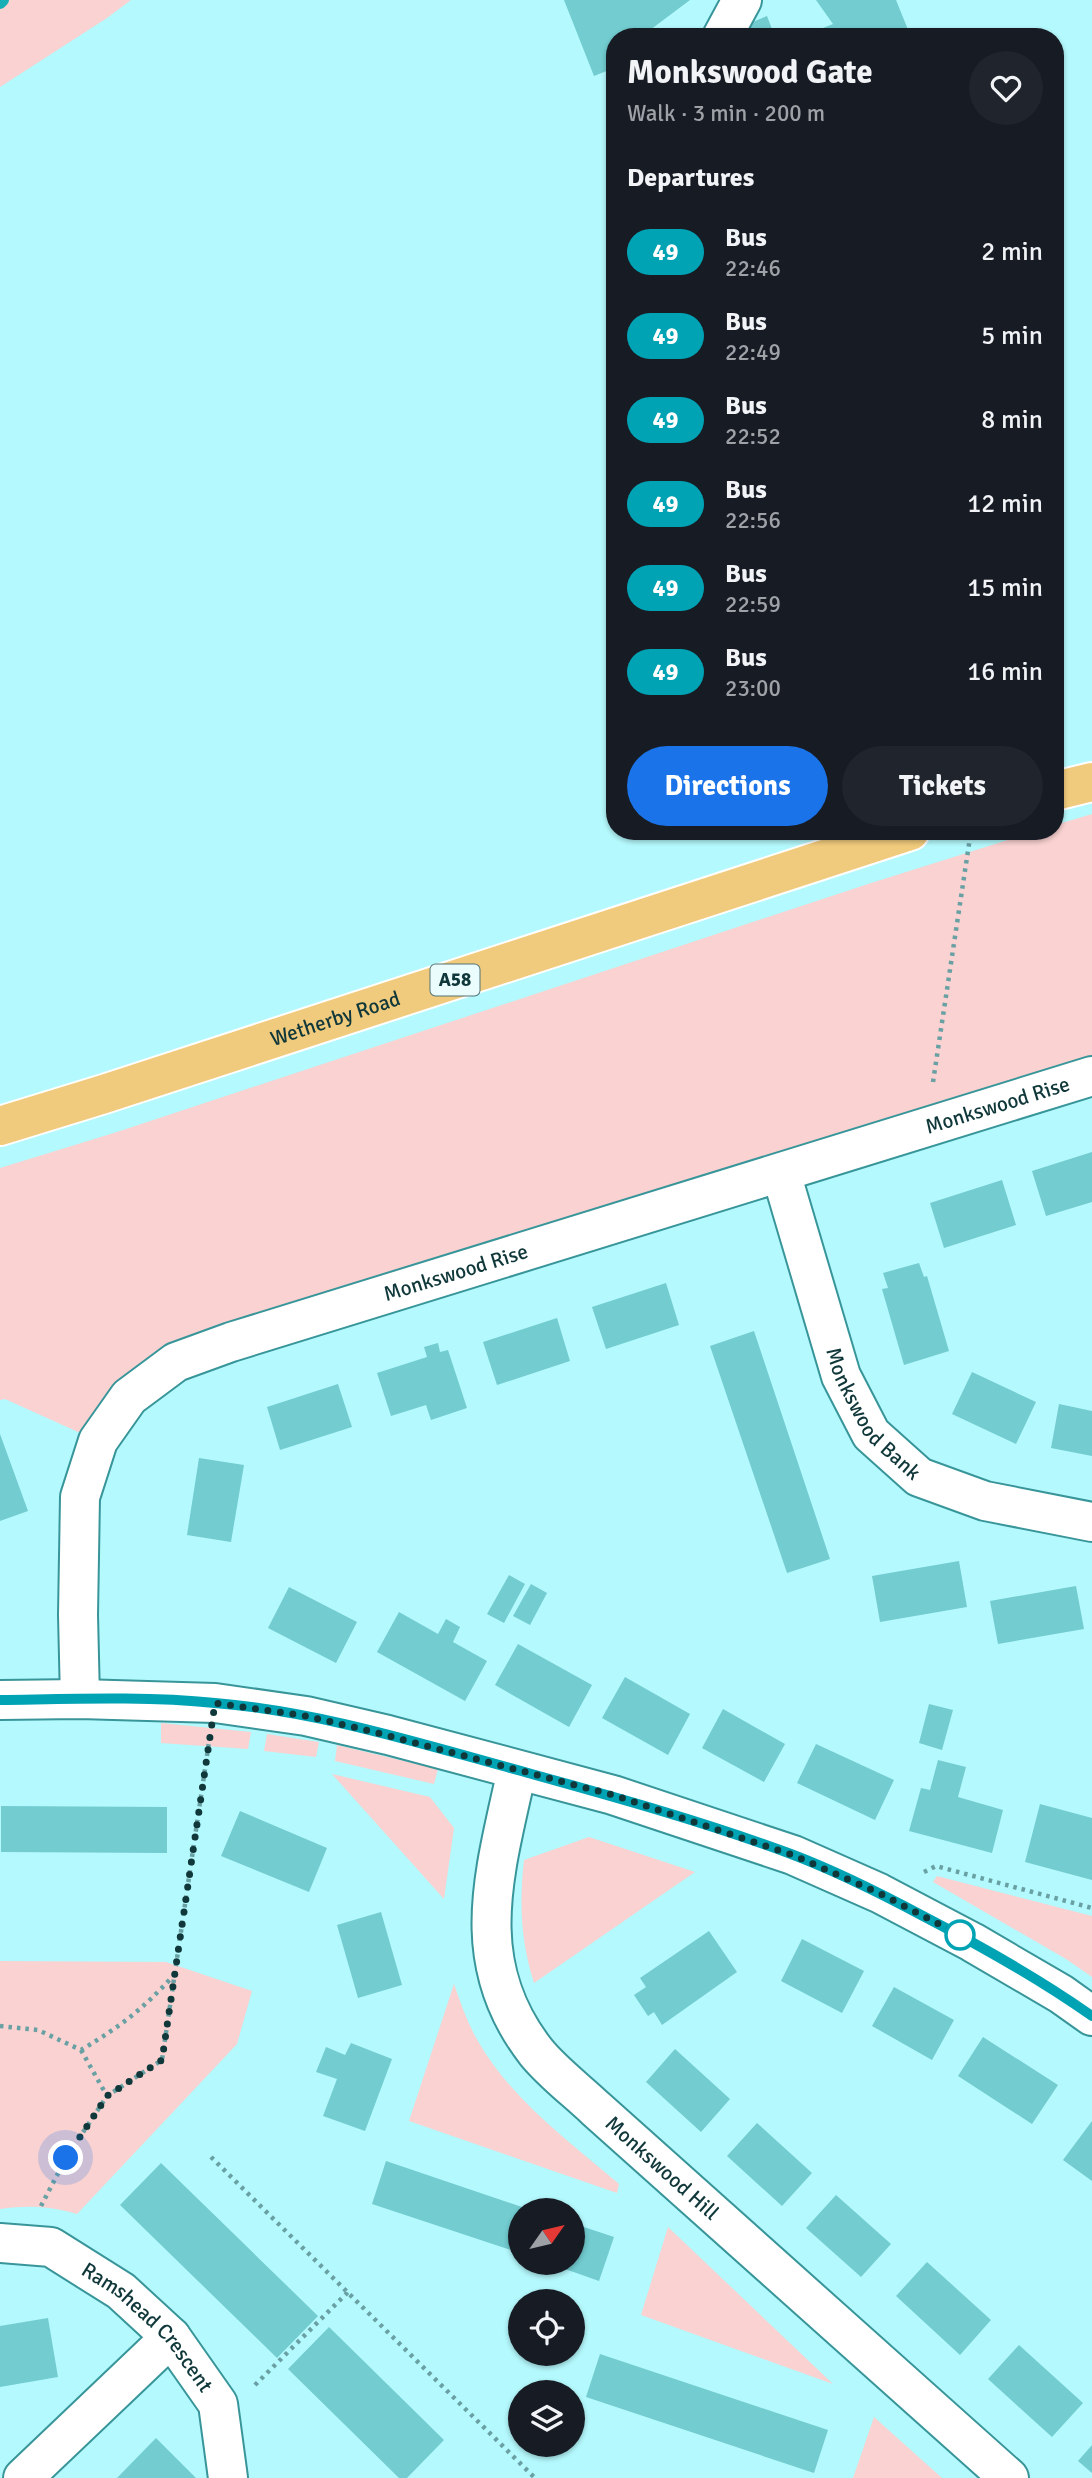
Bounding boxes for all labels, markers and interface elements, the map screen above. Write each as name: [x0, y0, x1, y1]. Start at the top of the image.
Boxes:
button: heart: [969, 51, 1043, 125]
text: Monkswood Gate: [627, 52, 873, 93]
text: Walk · 3 min · 200 m: [627, 99, 825, 128]
text: Departures: [627, 162, 754, 194]
text: Bus: [725, 222, 767, 254]
text: 2 min: [981, 236, 1043, 268]
text: 49: [653, 237, 678, 267]
text: 22:46: [725, 254, 781, 283]
text: Bus: [725, 306, 767, 338]
text: 5 min: [981, 320, 1043, 352]
text: 49: [653, 321, 678, 351]
text: 22:49: [725, 338, 781, 367]
text: Bus: [725, 390, 767, 422]
text: 8 min: [981, 404, 1043, 436]
text: 49: [653, 405, 678, 435]
text: 22:52: [725, 422, 781, 451]
text: Bus: [725, 474, 767, 506]
text: 12 min: [967, 488, 1043, 520]
text: 49: [653, 489, 678, 519]
text: 22:56: [725, 506, 781, 535]
text: Bus: [725, 558, 767, 590]
text: 15 min: [967, 572, 1043, 604]
text: 49: [653, 573, 678, 603]
text: 22:59: [725, 590, 781, 619]
text: Bus: [725, 642, 767, 674]
text: 16 min: [967, 656, 1043, 688]
text: 49: [653, 657, 678, 687]
text: 23:00: [725, 674, 781, 703]
button: Directions: [627, 746, 828, 826]
button: Tickets: [842, 746, 1043, 826]
road number: A58: [430, 964, 480, 996]
street label: Wetherby Road: [267, 985, 403, 1052]
street label: Monkswood Rise: [922, 1071, 1073, 1140]
street label: Monkswood Rise: [380, 1238, 531, 1307]
street label: Monkswood Bank: [820, 1344, 927, 1486]
unlabelled marker: [945, 1920, 975, 1950]
street label: Monkswood Hill: [600, 2110, 724, 2226]
your location: [48, 2140, 83, 2175]
north arrow: [508, 2198, 584, 2275]
map controls: [508, 2198, 585, 2457]
street label: Ramshead Crescent: [77, 2257, 219, 2397]
button: locate: [508, 2289, 585, 2366]
button: layers: [508, 2380, 585, 2457]

